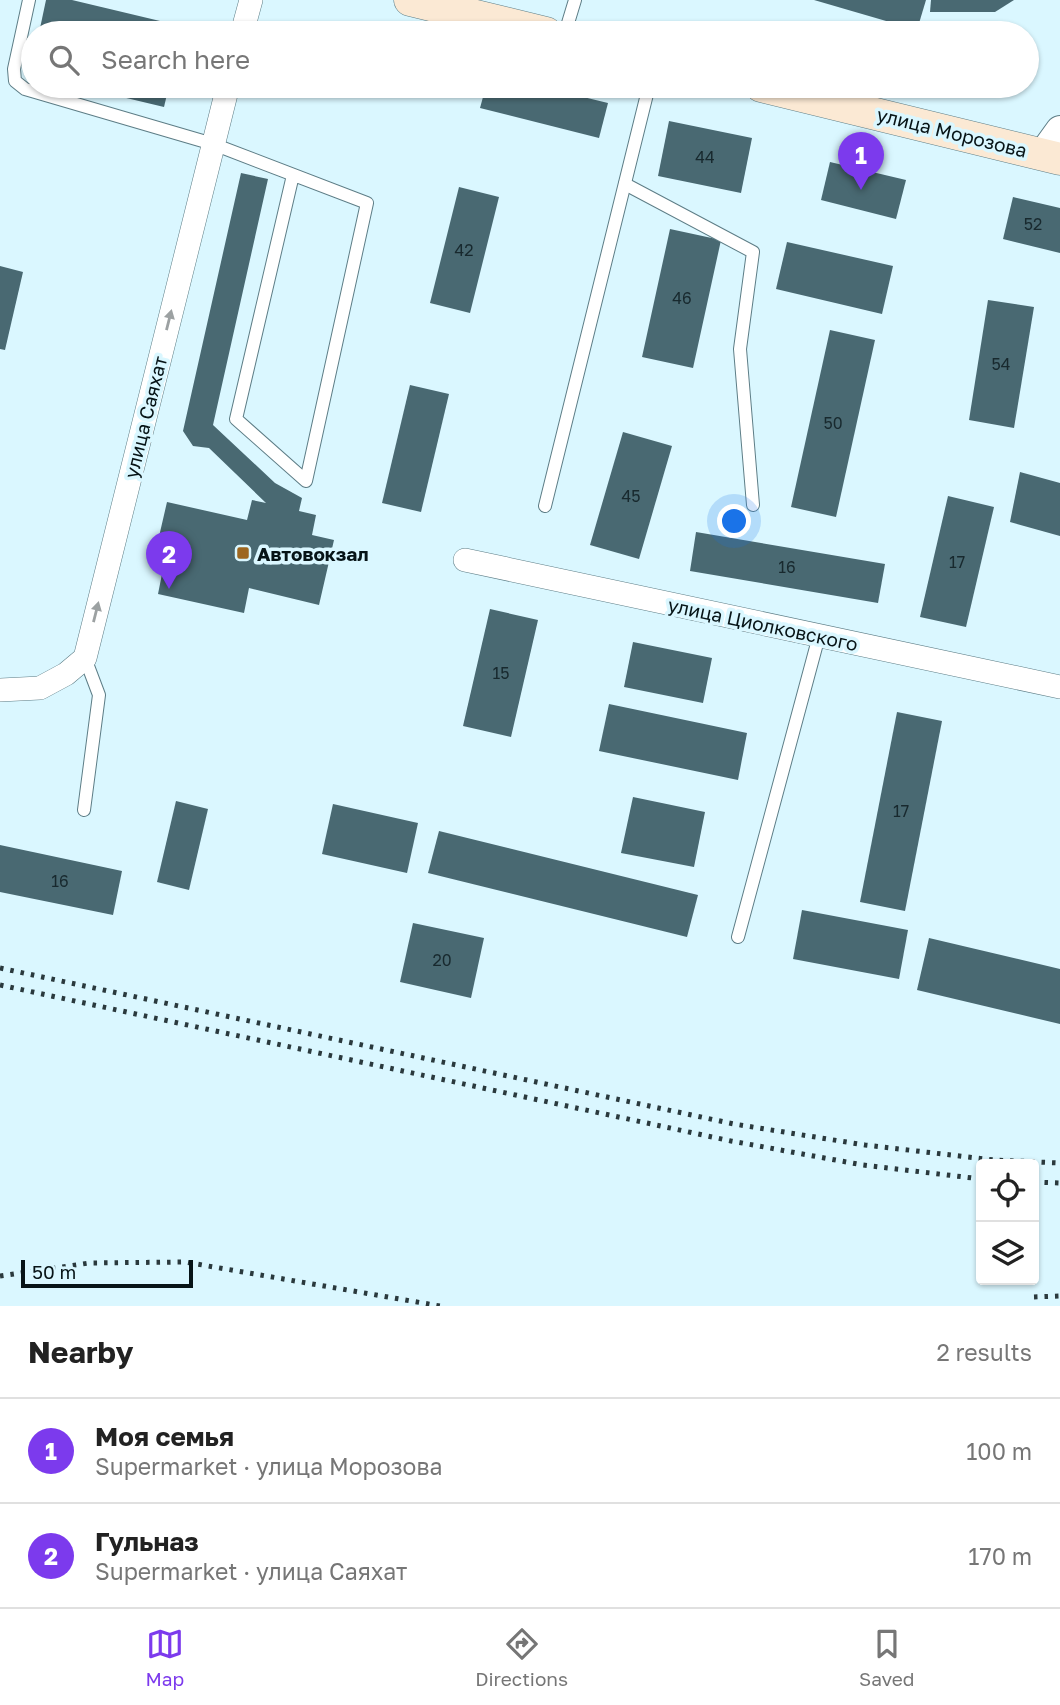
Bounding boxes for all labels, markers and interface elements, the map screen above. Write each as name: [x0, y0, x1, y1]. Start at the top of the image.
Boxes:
search box: [21, 21, 1039, 98]
icon: search: [45, 41, 83, 79]
text: Search here: [101, 44, 250, 75]
street label: улица Морозова: [874, 102, 1030, 162]
pin: 1: [838, 132, 884, 190]
house number: 44: [695, 147, 715, 167]
house number: 52: [1024, 214, 1042, 234]
house number: 42: [454, 240, 474, 260]
house number: 46: [672, 288, 692, 308]
one-way arrow: [164, 309, 175, 331]
street label: улица Саяхат: [119, 354, 171, 480]
house number: 54: [991, 354, 1011, 374]
house number: 50: [823, 413, 843, 433]
house number: 45: [621, 486, 641, 506]
your location: [717, 504, 751, 538]
pin: 2: [146, 531, 192, 589]
place label: Автовокзал: [257, 542, 369, 565]
marker: Автовокзал: [235, 545, 251, 561]
house number: 17: [949, 552, 965, 572]
house number: 16: [778, 557, 796, 577]
street label: улица Циолковского: [666, 593, 860, 655]
one-way arrow: [91, 601, 102, 623]
house number: 15: [492, 663, 510, 683]
house number: 17: [893, 801, 909, 821]
house number: 16: [51, 871, 69, 891]
house number: 20: [432, 950, 452, 970]
map controls: [976, 1159, 1039, 1285]
button: locate: [976, 1159, 1039, 1222]
button: layers: [976, 1222, 1039, 1285]
scale bar: [21, 1257, 192, 1289]
text: 50 m: [32, 1260, 76, 1283]
text: Nearby: [28, 1334, 133, 1370]
text: 2 results: [936, 1338, 1032, 1366]
text: Моя семья: [95, 1421, 234, 1452]
text: 1: [45, 1437, 57, 1465]
text: 100 m: [966, 1437, 1032, 1465]
text: Supermarket · улица Морозова: [95, 1452, 442, 1480]
text: Гульназ: [95, 1526, 199, 1557]
text: 2: [44, 1542, 58, 1570]
text: 170 m: [968, 1542, 1032, 1570]
text: Supermarket · улица Саяхат: [95, 1557, 407, 1585]
tab: Map: [145, 1625, 184, 1690]
tab: Directions: [475, 1625, 568, 1690]
tab: Saved: [859, 1625, 915, 1690]

